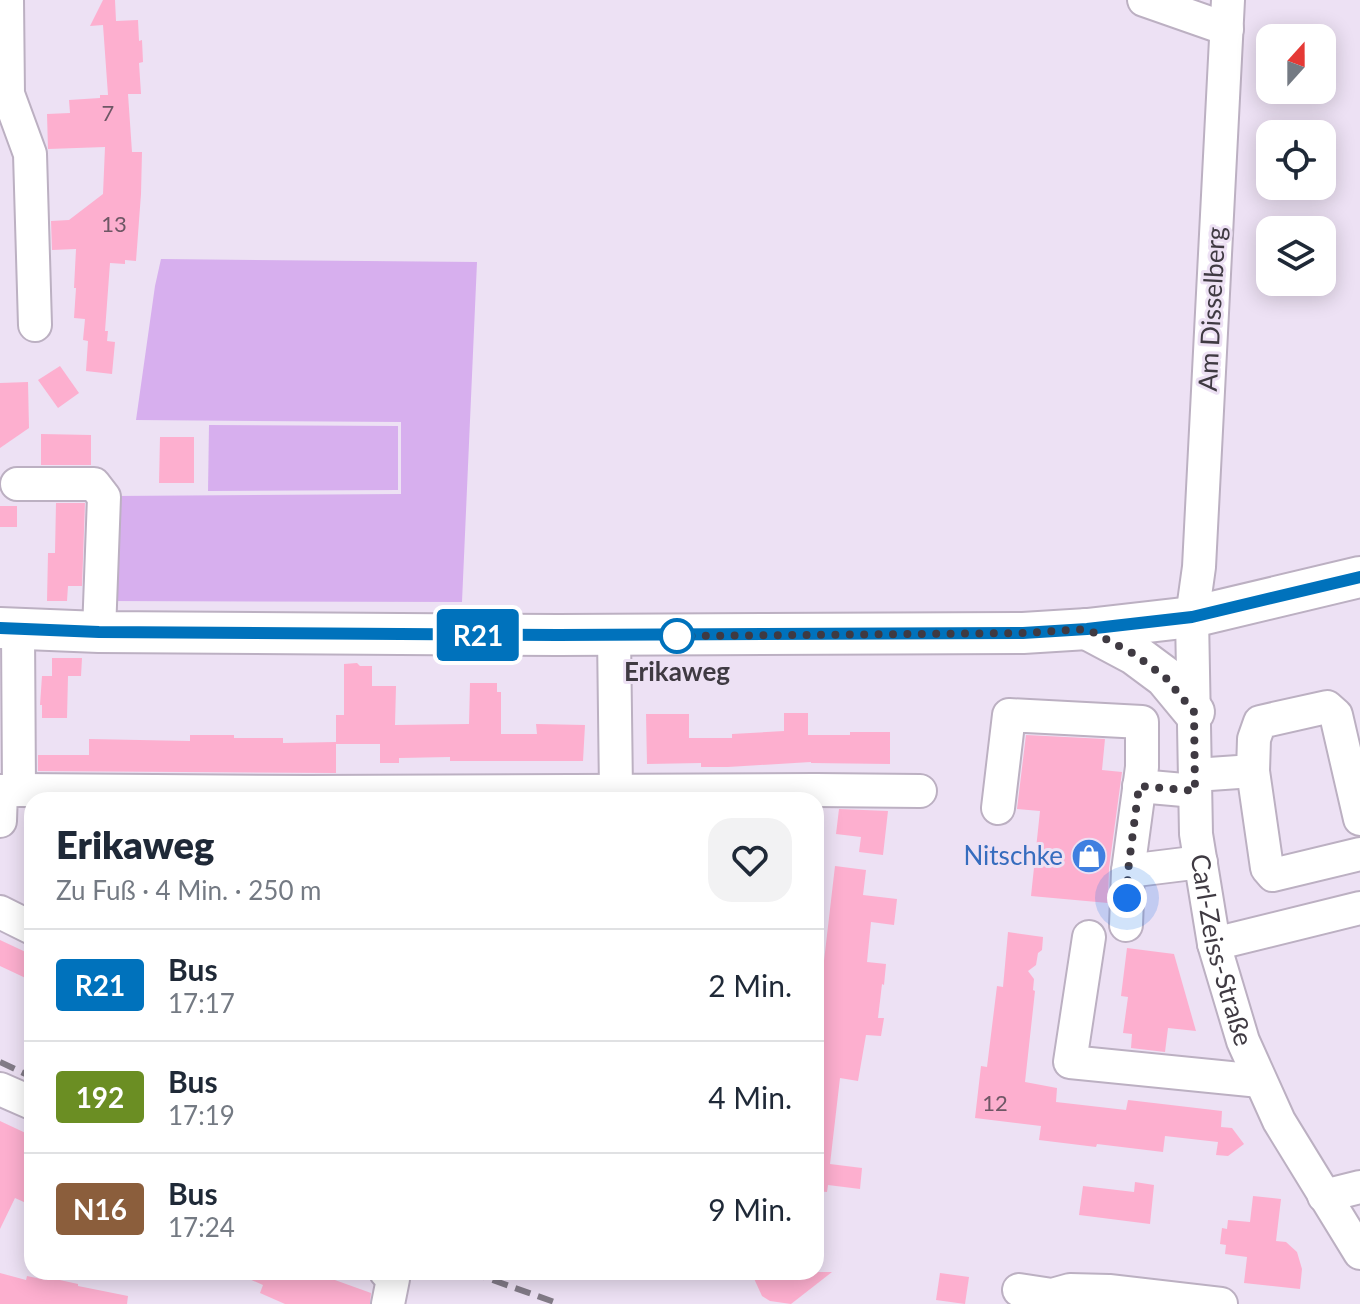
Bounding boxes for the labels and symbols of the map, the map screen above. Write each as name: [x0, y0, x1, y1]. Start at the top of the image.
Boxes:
north arrow: [1256, 24, 1336, 104]
house number: 7: [102, 99, 114, 126]
house number: 13: [101, 210, 127, 237]
street label: Am Disselberg: [1191, 226, 1231, 392]
line badge: R21: [432, 609, 524, 661]
marker: Erikaweg: [660, 619, 694, 653]
place label: Erikaweg: [624, 655, 730, 687]
shop icon: Nitschke: [1070, 837, 1108, 875]
place label: Nitschke: [963, 839, 1063, 871]
street label: Carl-Zeiss-Straße: [1185, 851, 1261, 1049]
your location: [1107, 878, 1147, 918]
house number: 12: [982, 1089, 1008, 1116]

